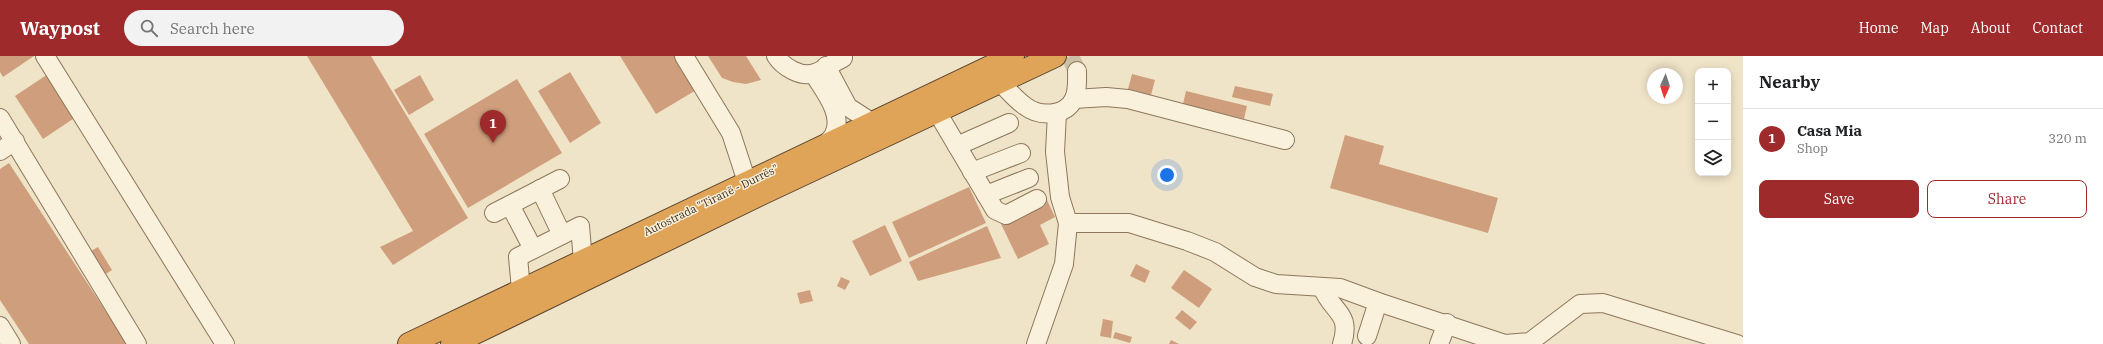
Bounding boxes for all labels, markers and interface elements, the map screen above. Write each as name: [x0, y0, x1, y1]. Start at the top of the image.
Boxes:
search box: [124, 10, 404, 46]
text: Waypost: [20, 16, 100, 40]
icon: search: [138, 17, 160, 39]
text: Search here: [170, 19, 254, 38]
text: Home: [1859, 19, 1898, 37]
text: Map: [1920, 19, 1949, 37]
text: About: [1971, 19, 2010, 37]
text: Contact: [2032, 19, 2083, 37]
north arrow: [1647, 68, 1683, 104]
map controls: [1695, 68, 1731, 176]
button: +: [1695, 68, 1731, 104]
text: Nearby: [1759, 71, 1820, 93]
button: −: [1695, 104, 1731, 140]
pin: 1: [480, 110, 506, 143]
text: Casa Mia: [1797, 121, 1862, 140]
text: 1: [1768, 130, 1776, 147]
text: 320 m: [2048, 130, 2087, 147]
button: layers: [1695, 140, 1731, 176]
text: Shop: [1797, 140, 1828, 157]
street label: Autostrada "Tiranë - Durrës": [641, 161, 781, 239]
your location: [1157, 165, 1177, 185]
button: Save: [1759, 180, 1919, 218]
button: Share: [1927, 180, 2087, 218]

